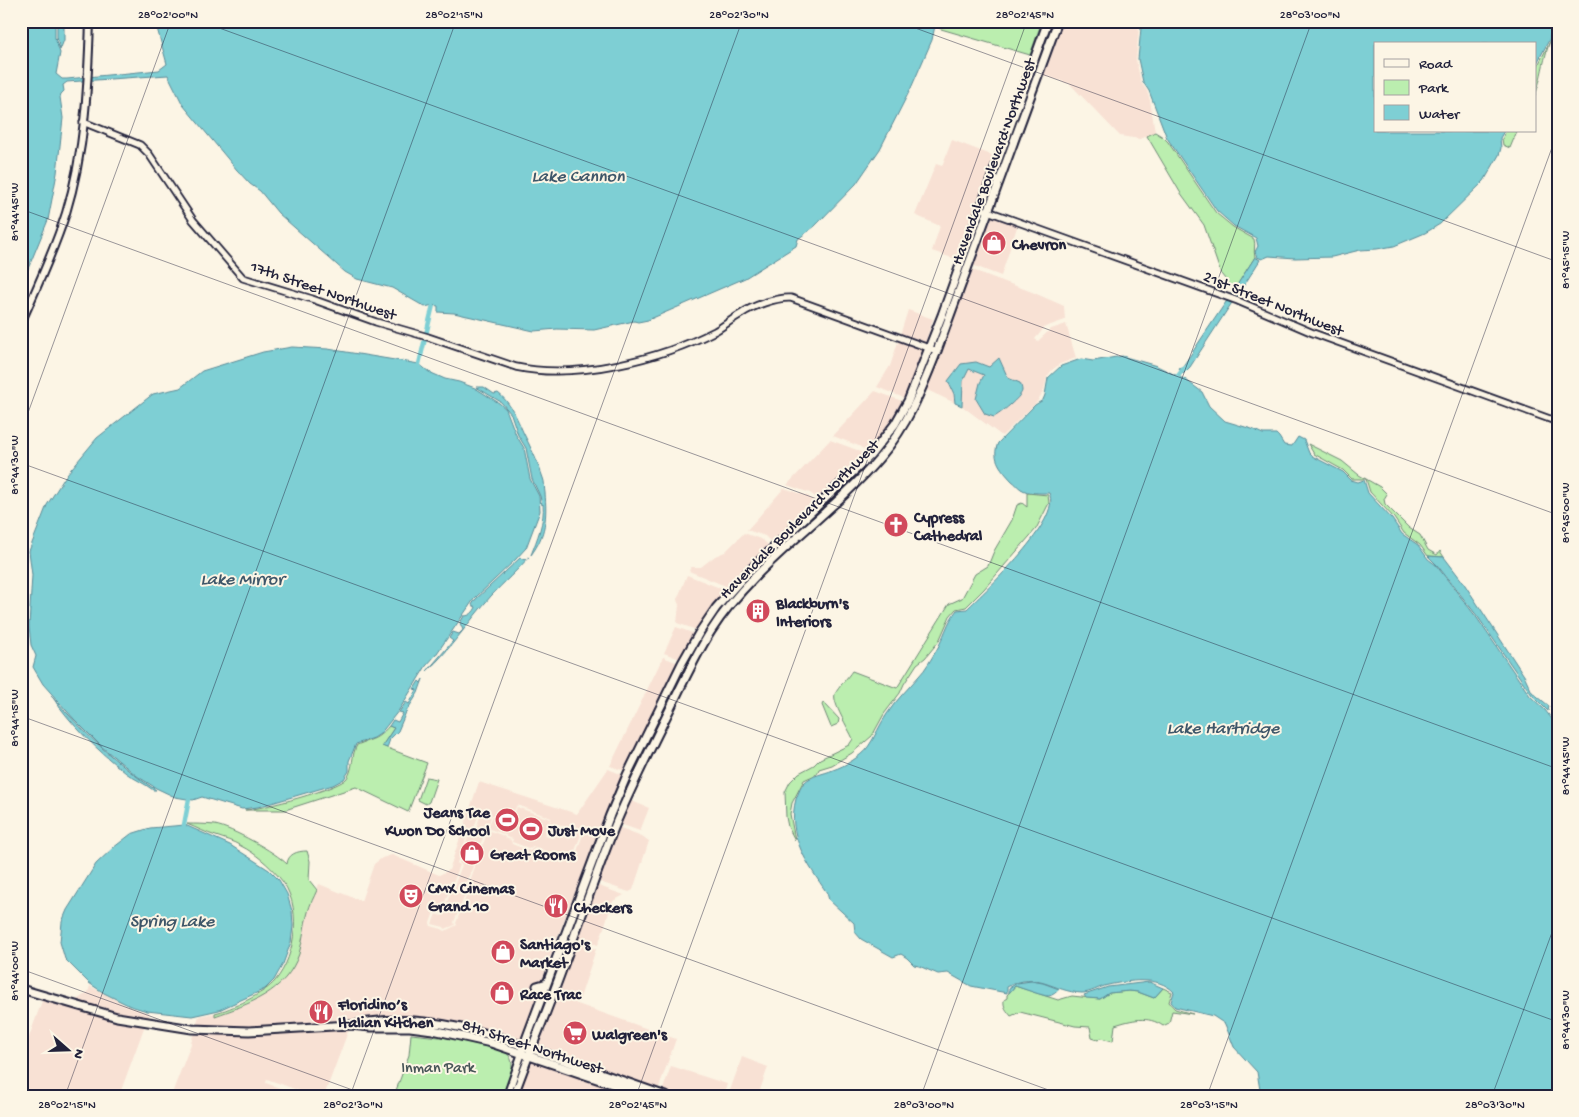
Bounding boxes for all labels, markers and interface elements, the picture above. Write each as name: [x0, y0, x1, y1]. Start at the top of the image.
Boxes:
text: 28°02'00"N: [138, 9, 198, 23]
text: 28°02'15"N: [425, 9, 483, 23]
text: 28°02'30"N: [709, 9, 769, 23]
text: 28°02'45"N: [996, 9, 1054, 23]
text: 28°03'00"N: [1280, 9, 1340, 23]
legend: [1374, 42, 1536, 132]
street label: Havendale Boulevard Northwest: [949, 55, 1042, 268]
text: Road: [1419, 56, 1453, 74]
text: Park: [1418, 80, 1449, 98]
text: Water: [1419, 106, 1461, 124]
water label: Lake Cannon: [532, 167, 625, 188]
text: 81°44'45"W: [9, 183, 23, 241]
shop icon: Chevron: [981, 230, 1007, 256]
text: 81°45'15"W: [1560, 231, 1574, 289]
place label: Chevron: [1011, 237, 1067, 256]
street label: 17th Street Northwest: [247, 258, 400, 327]
street label: 21st Street Northwest: [1200, 268, 1347, 343]
text: 81°44'30"W: [9, 435, 23, 495]
street label: Havendale Boulevard Northwest: [717, 436, 885, 604]
text: 81°45'00"W: [1560, 483, 1574, 543]
place label: Cypress Cathedral: [913, 510, 983, 547]
church icon: Cypress Cathedral: [883, 512, 909, 538]
water label: Lake Mirror: [200, 570, 287, 591]
place label: Blackburn's Interiors: [775, 596, 849, 633]
building icon: Blackburn's Interiors: [745, 598, 771, 624]
text: 81°44'15"W: [9, 689, 23, 747]
water label: Lake Hartridge: [1167, 719, 1280, 740]
text: 81°44'45"W: [1560, 737, 1574, 795]
place label: Jeans Tae Kwon Do School: [384, 805, 491, 842]
sports icon: Jeans Tae Kwon Do School: [494, 807, 520, 833]
sports icon: Just Move: [518, 816, 544, 842]
place label: Just Move: [547, 823, 616, 842]
shop icon: Great Rooms: [459, 840, 485, 866]
place label: Great Rooms: [490, 847, 577, 866]
place label: CMX Cinemas Grand 10: [427, 881, 515, 918]
theatre icon: CMX Cinemas Grand 10: [398, 883, 424, 909]
restaurant icon: Checkers: [543, 893, 569, 919]
place label: Checkers: [573, 900, 633, 919]
water label: Spring Lake: [130, 912, 215, 933]
place label: Santiago's Market: [520, 937, 591, 974]
shop icon: Santiago's Market: [490, 939, 516, 965]
text: 81°44'00"W: [9, 941, 23, 1001]
shop icon: Race Trac: [489, 980, 515, 1006]
place label: Race Trac: [519, 987, 582, 1006]
text: 81°44'30"W: [1560, 990, 1574, 1050]
place label: Floridino’s Italian Kitchen: [337, 997, 434, 1034]
restaurant icon: Floridino’s Italian Kitchen: [308, 999, 334, 1025]
street label: 8th Street Northwest: [459, 1017, 606, 1080]
supermarket icon: Walgreen's: [562, 1020, 588, 1046]
north arrow: [42, 1024, 92, 1074]
place label: Walgreen's: [591, 1027, 668, 1046]
text: N: [68, 1046, 87, 1061]
park label: Inman Park: [401, 1060, 477, 1079]
text: 28°02'15"N: [38, 1099, 96, 1113]
text: 28°02'30"N: [323, 1099, 383, 1113]
text: 28°02'45"N: [609, 1099, 667, 1113]
text: 28°03'00"N: [894, 1099, 954, 1113]
text: 28°03'15"N: [1180, 1099, 1238, 1113]
text: 28°03'30"N: [1465, 1099, 1525, 1113]

